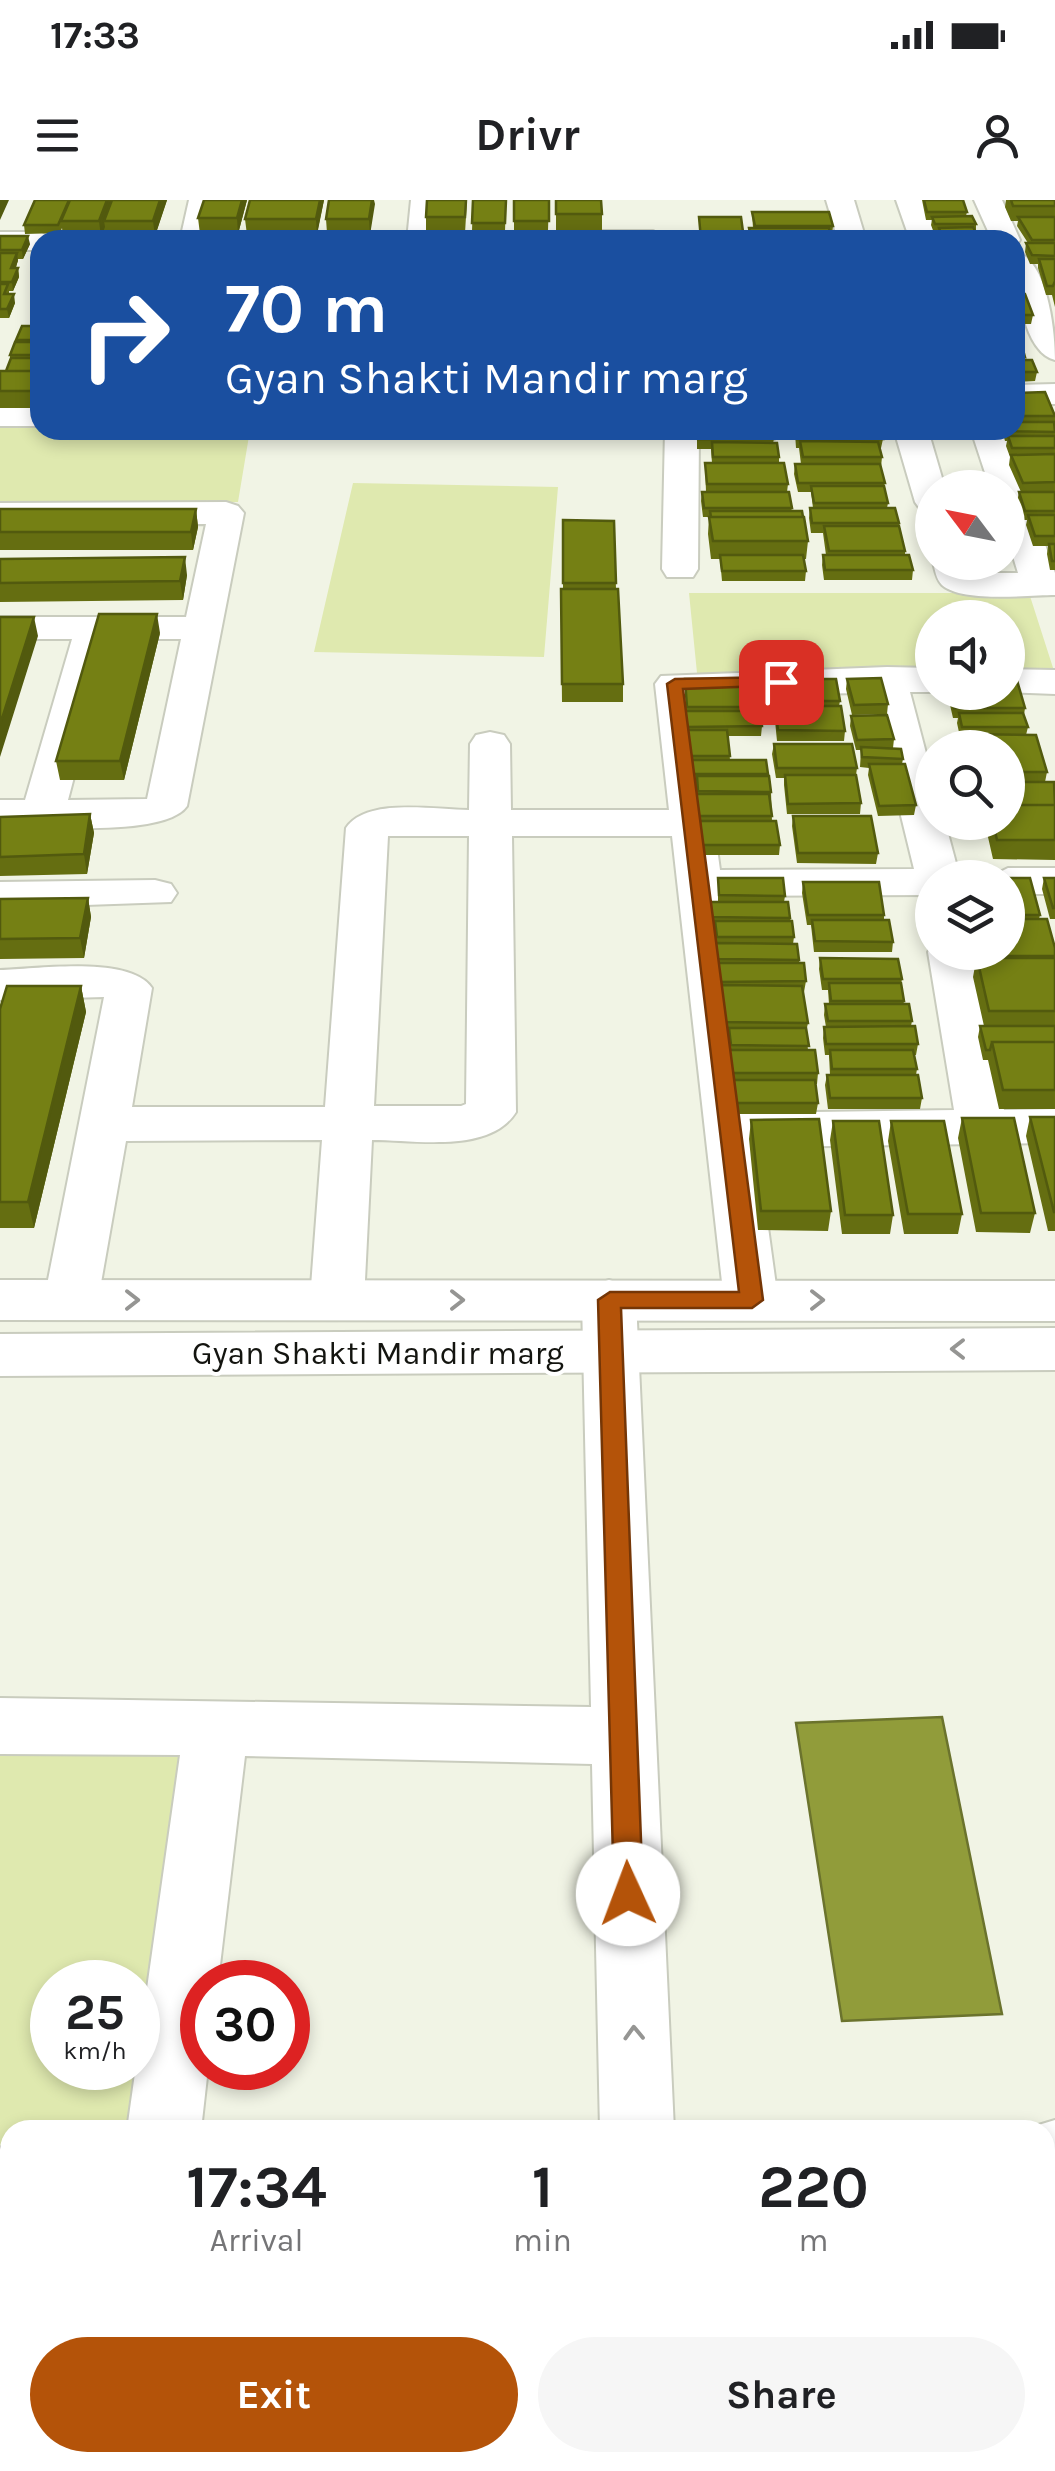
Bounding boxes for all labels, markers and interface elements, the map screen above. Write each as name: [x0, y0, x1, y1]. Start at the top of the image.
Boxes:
text: 17:33: [50, 13, 140, 58]
icon: menu: [30, 108, 85, 163]
icon: person: [970, 108, 1025, 163]
text: Drivr: [475, 109, 580, 161]
text: 70 m: [225, 268, 388, 350]
icon: right: [60, 270, 190, 400]
text: Gyan Shakti Mandir marg: [225, 352, 748, 404]
north arrow: [915, 470, 1025, 580]
map controls: [915, 470, 1025, 970]
button: sound: [915, 600, 1025, 710]
pin: [739, 640, 824, 725]
icon: arrive: [754, 655, 809, 710]
button: search: [915, 730, 1025, 840]
button: layers: [915, 860, 1025, 970]
one-way arrow: [126, 1289, 141, 1311]
one-way arrow: [450, 1289, 466, 1311]
one-way arrow: [810, 1289, 826, 1311]
street label: Gyan Shakti Mandir marg: [192, 1335, 564, 1372]
one-way arrow: [949, 1338, 964, 1360]
position arrow: [576, 1842, 680, 1946]
speed limit sign: 30: [180, 1960, 310, 2090]
text: 25: [65, 1983, 125, 2042]
one-way arrow: [623, 2024, 644, 2040]
text: km/h: [63, 2036, 127, 2065]
text: 17:34: [186, 2152, 327, 2222]
text: 1: [532, 2152, 553, 2222]
text: 220: [758, 2152, 869, 2222]
text: Arrival: [210, 2222, 303, 2259]
text: min: [513, 2222, 572, 2259]
text: m: [798, 2222, 828, 2259]
button: Exit: [30, 2337, 518, 2452]
button: Share: [538, 2337, 1025, 2452]

